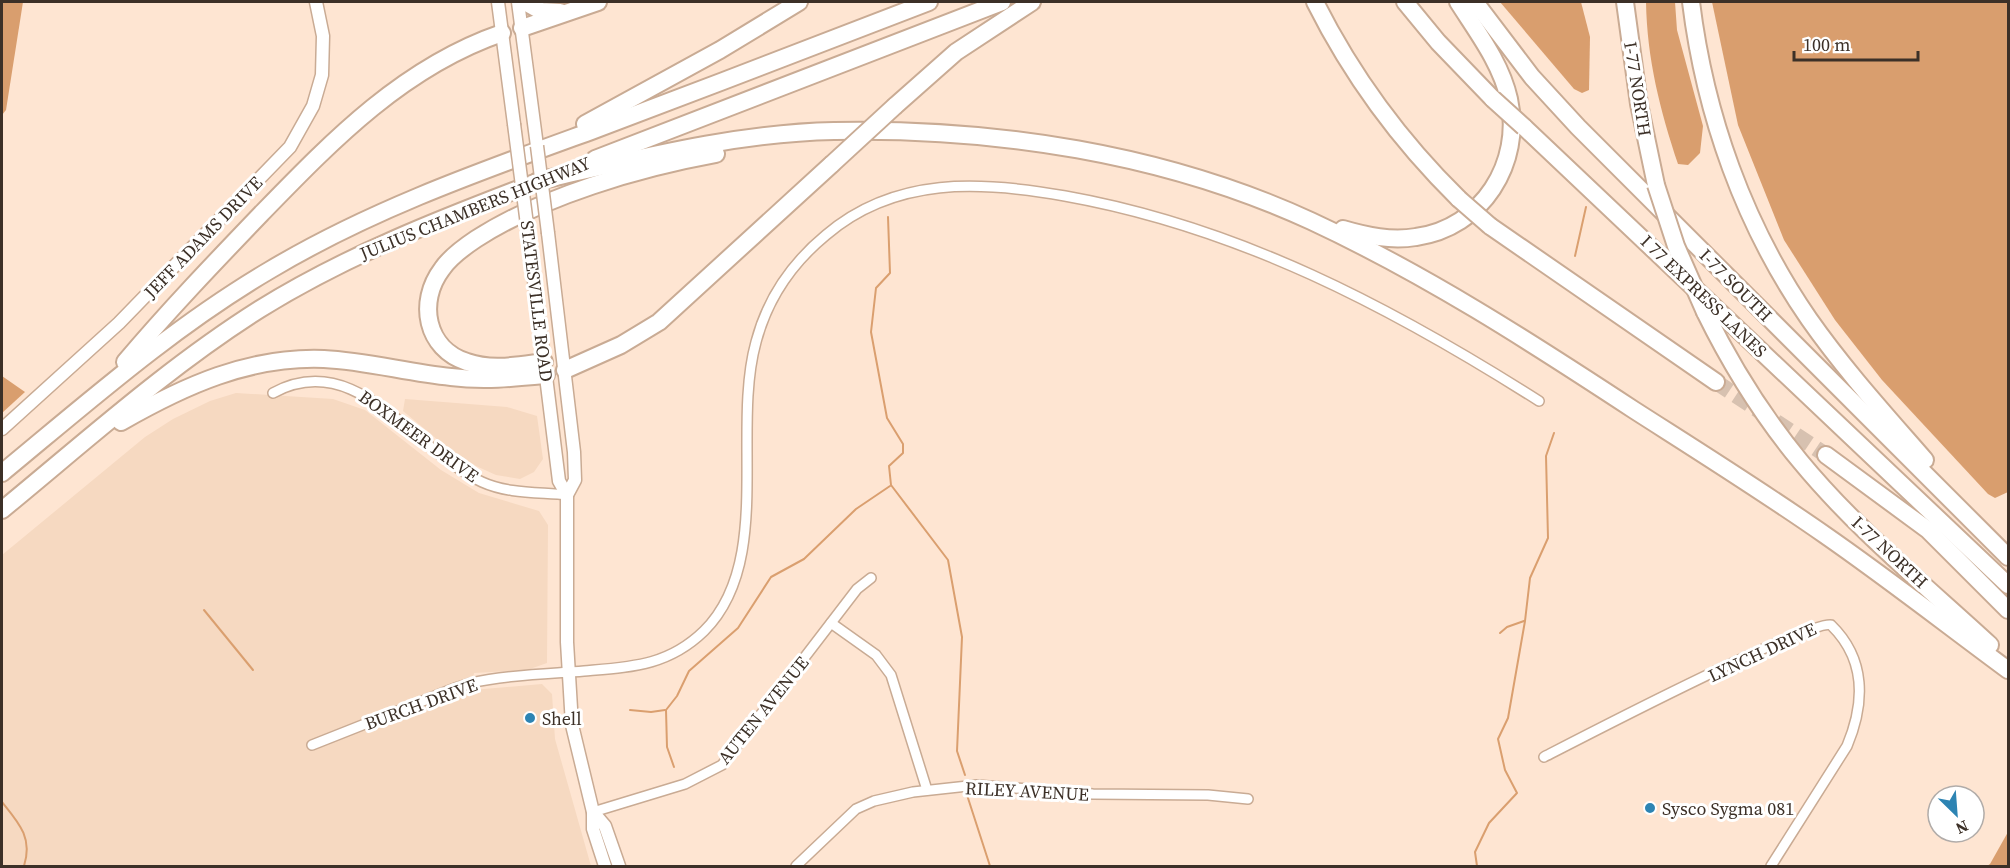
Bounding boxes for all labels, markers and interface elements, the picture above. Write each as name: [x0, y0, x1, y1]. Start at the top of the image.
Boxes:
scale bar: [1794, 24, 1918, 62]
text: 100 m: [1803, 32, 1850, 57]
street label: I-77 NORTH: [1618, 40, 1658, 138]
street label: JULIUS CHAMBERS HIGHWAY: [355, 150, 595, 266]
street label: JEFF ADAMS DRIVE: [137, 170, 268, 304]
street label: STATESVILLE ROAD: [515, 219, 559, 383]
street label: I 77 EXPRESS LANES: [1635, 229, 1773, 363]
street label: I-77 SOUTH: [1694, 243, 1778, 327]
street label: BOXMEER DRIVE: [354, 384, 484, 488]
street label: I-77 NORTH: [1846, 510, 1934, 594]
street label: LYNCH DRIVE: [1704, 616, 1820, 688]
street label: AUTEN AVENUE: [712, 651, 814, 769]
street label: BURCH DRIVE: [361, 672, 481, 736]
place label: Shell: [542, 706, 582, 731]
marker: Shell: [523, 711, 537, 725]
street label: RILEY AVENUE: [965, 775, 1090, 807]
north arrow: [1926, 784, 1986, 844]
place label: Sysco Sygma 081: [1662, 796, 1794, 821]
marker: Sysco Sygma 081: [1643, 801, 1657, 815]
text: N: [1952, 815, 1972, 840]

